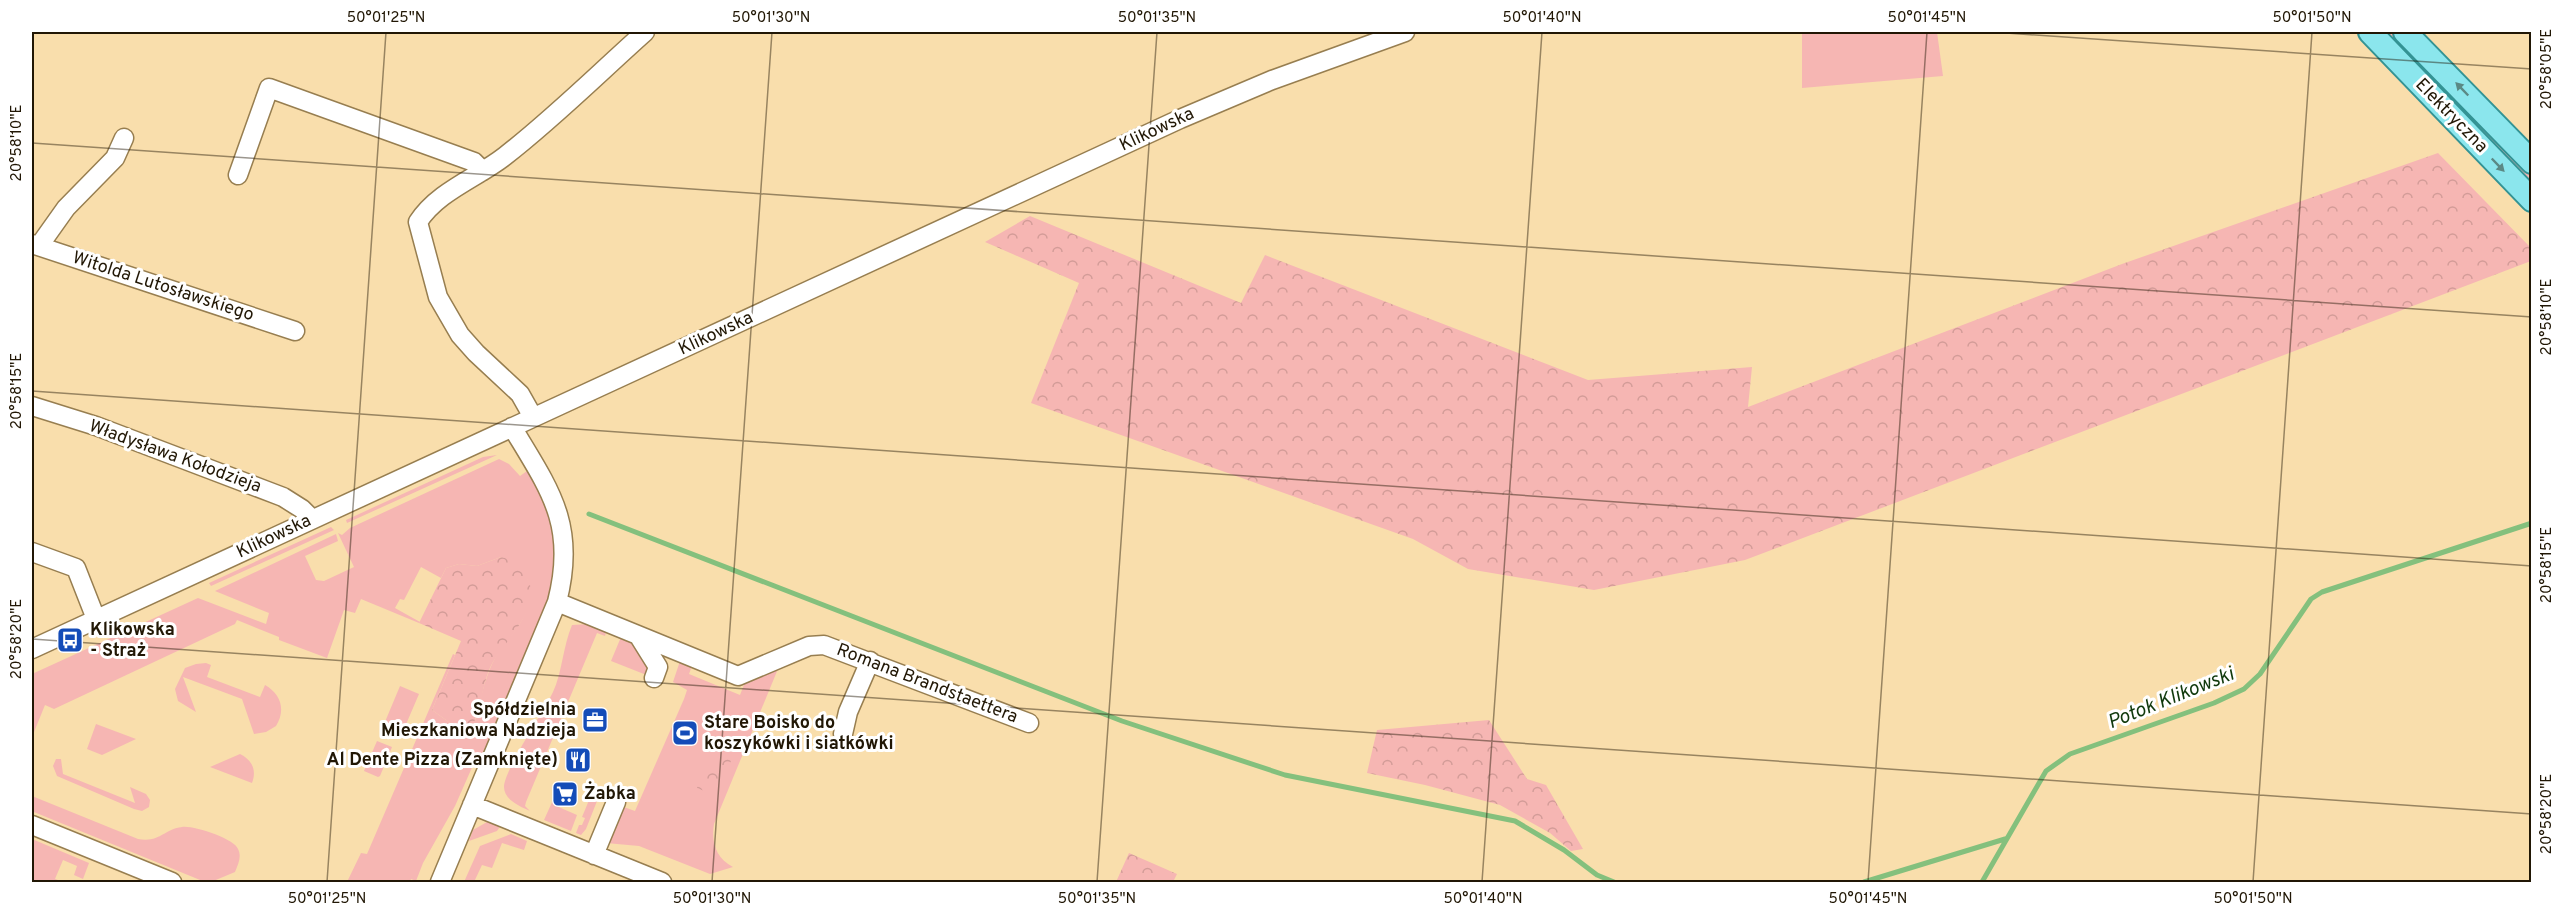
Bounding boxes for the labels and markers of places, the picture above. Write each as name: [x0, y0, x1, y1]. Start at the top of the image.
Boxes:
place label: Klikowska - Straż: [90, 619, 175, 663]
bus stop icon: Klikowska - Straż: [55, 625, 85, 655]
place label: Spółdzielnia Mieszkaniowa Nadzieja: [381, 699, 576, 743]
office icon: Spółdzielnia Mieszkaniowa Nadzieja: [580, 705, 610, 735]
place label: Stare Boisko do koszykówki i siatkówki: [704, 712, 894, 756]
sports icon: Stare Boisko do koszykówki i siatkówki: [670, 718, 700, 748]
restaurant icon: Al Dente Pizza (Zamknięte): [563, 745, 593, 775]
place label: Al Dente Pizza (Zamknięte): [327, 749, 558, 772]
supermarket icon: Żabka: [550, 779, 580, 809]
place label: Żabka: [584, 781, 636, 806]

